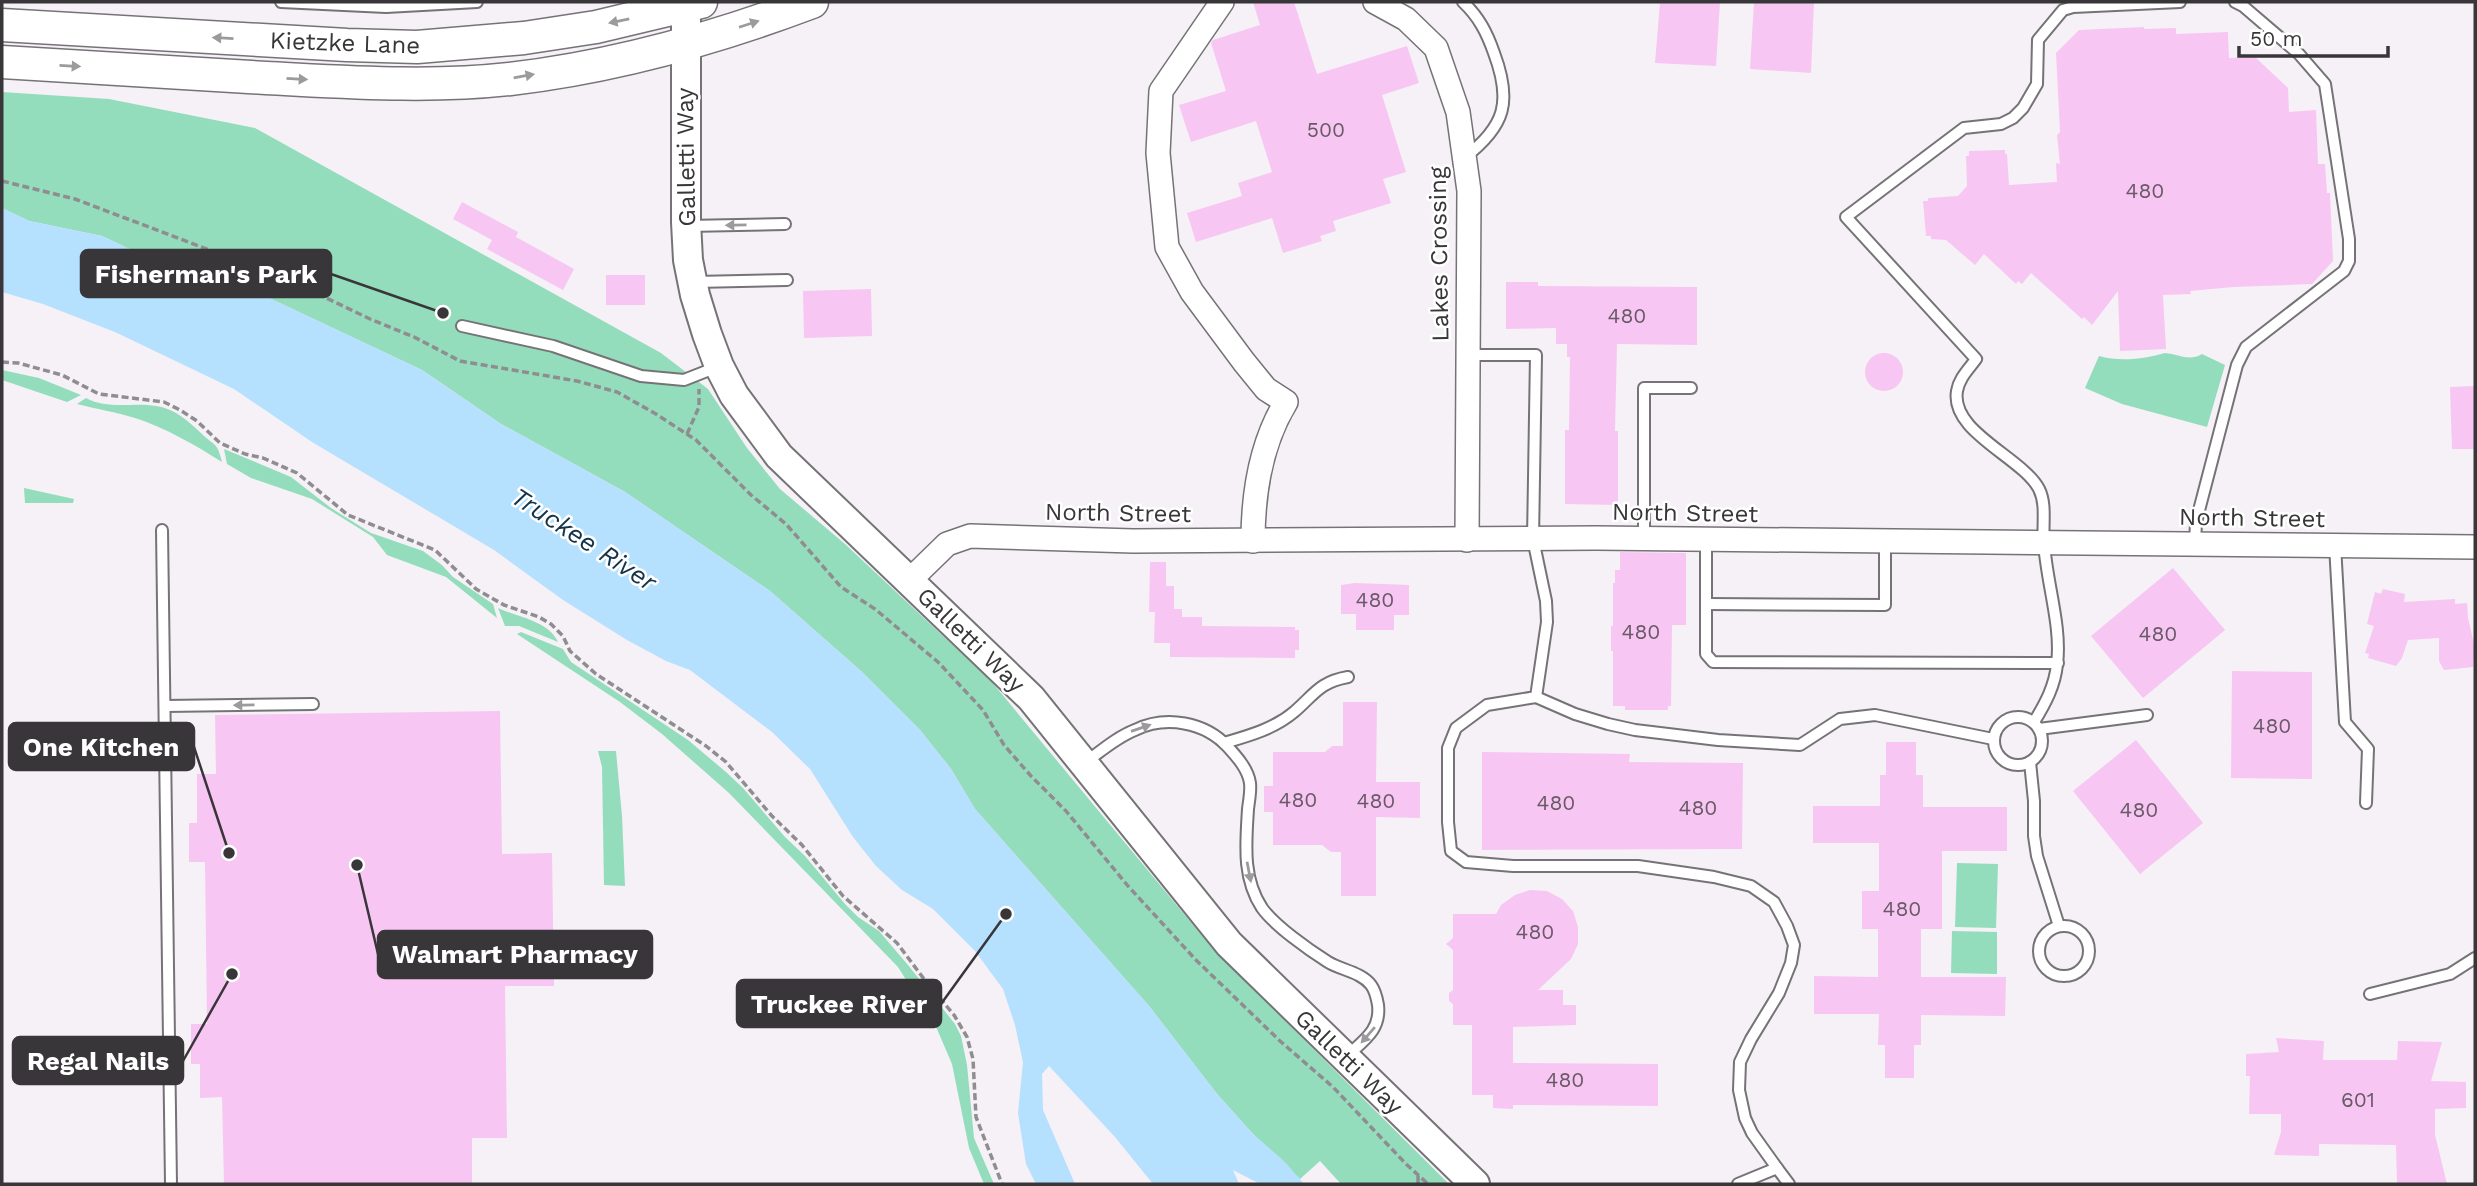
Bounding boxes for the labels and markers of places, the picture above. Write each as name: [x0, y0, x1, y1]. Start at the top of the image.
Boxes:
callout: Fisherman's Park: [81, 250, 331, 297]
callout: One Kitchen: [9, 723, 194, 770]
callout: Walmart Pharmacy: [378, 931, 652, 978]
callout: Truckee River: [737, 980, 941, 1027]
callout: Regal Nails: [13, 1037, 183, 1084]

